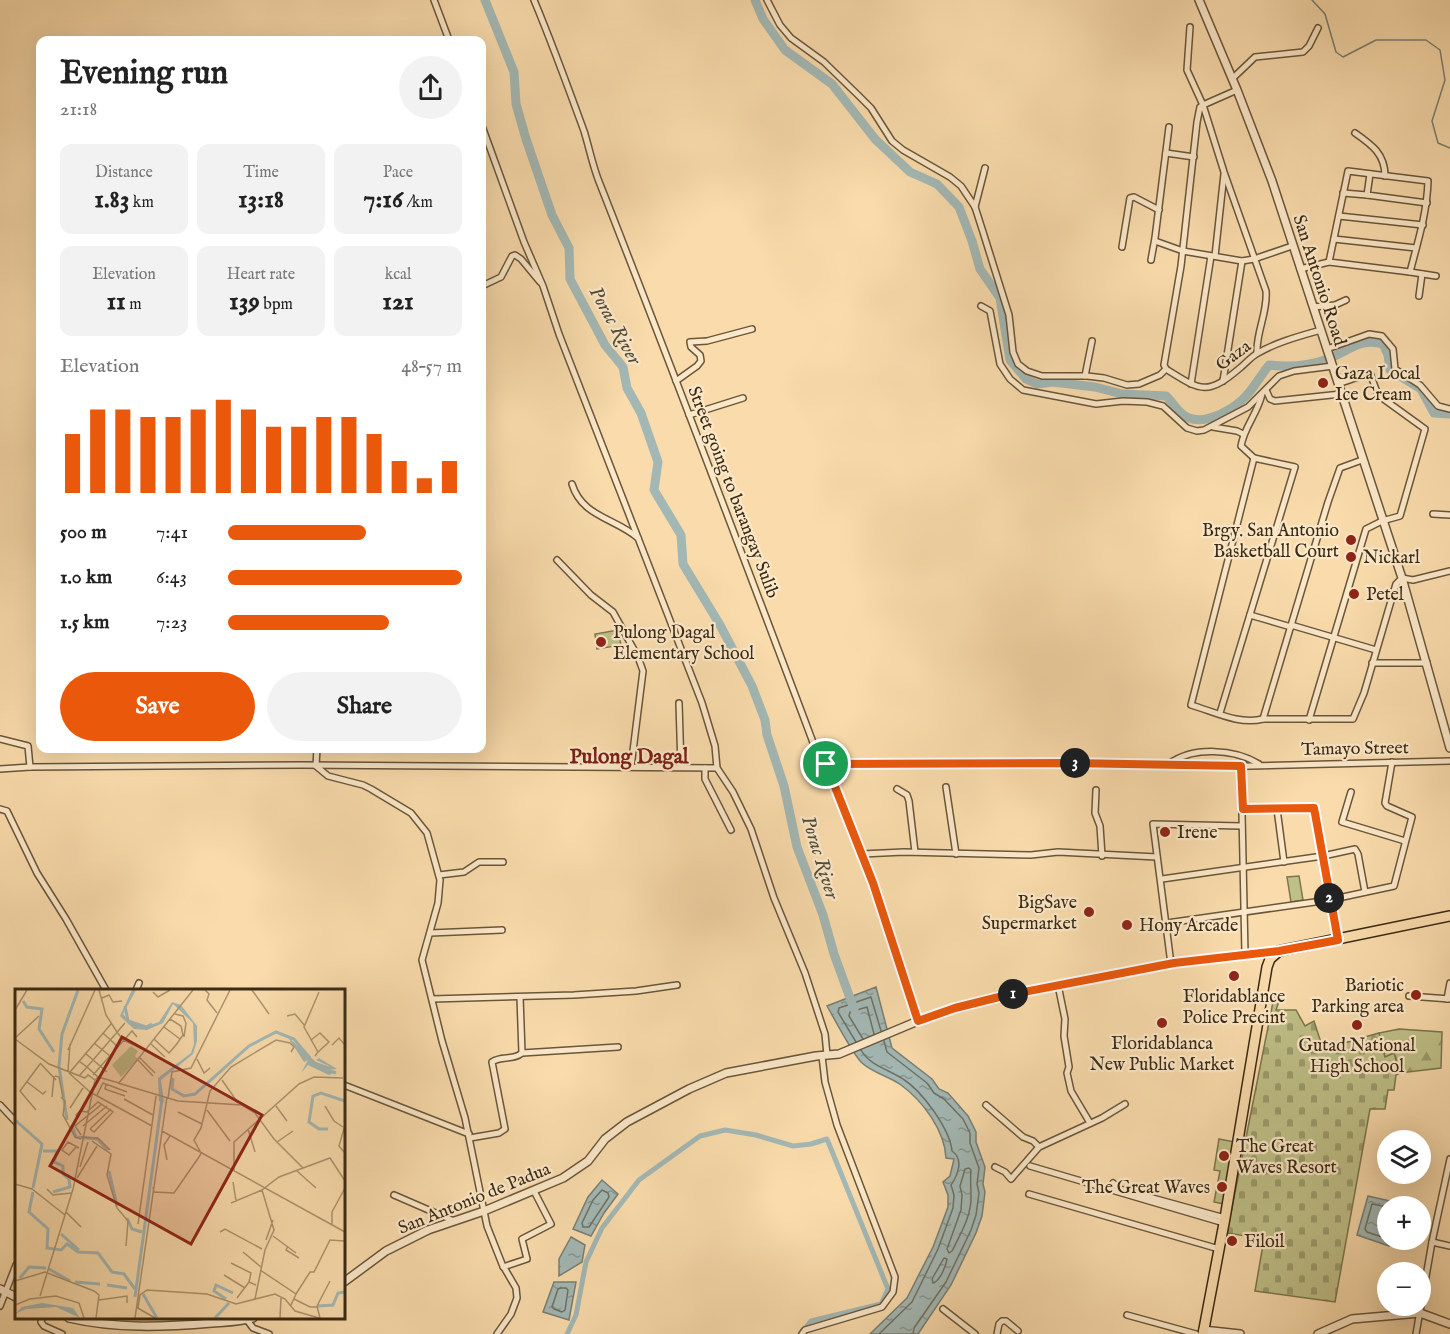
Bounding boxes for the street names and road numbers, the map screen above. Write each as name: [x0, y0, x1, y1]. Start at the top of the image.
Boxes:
street label: San Antonio Road: [1287, 212, 1351, 349]
street label: Gaza: [1212, 335, 1256, 377]
street label: Street going to barangay Sulib: [682, 383, 784, 602]
street label: Tamayo Street: [1301, 737, 1409, 762]
street label: San Antonio de Padua: [395, 1158, 554, 1240]

